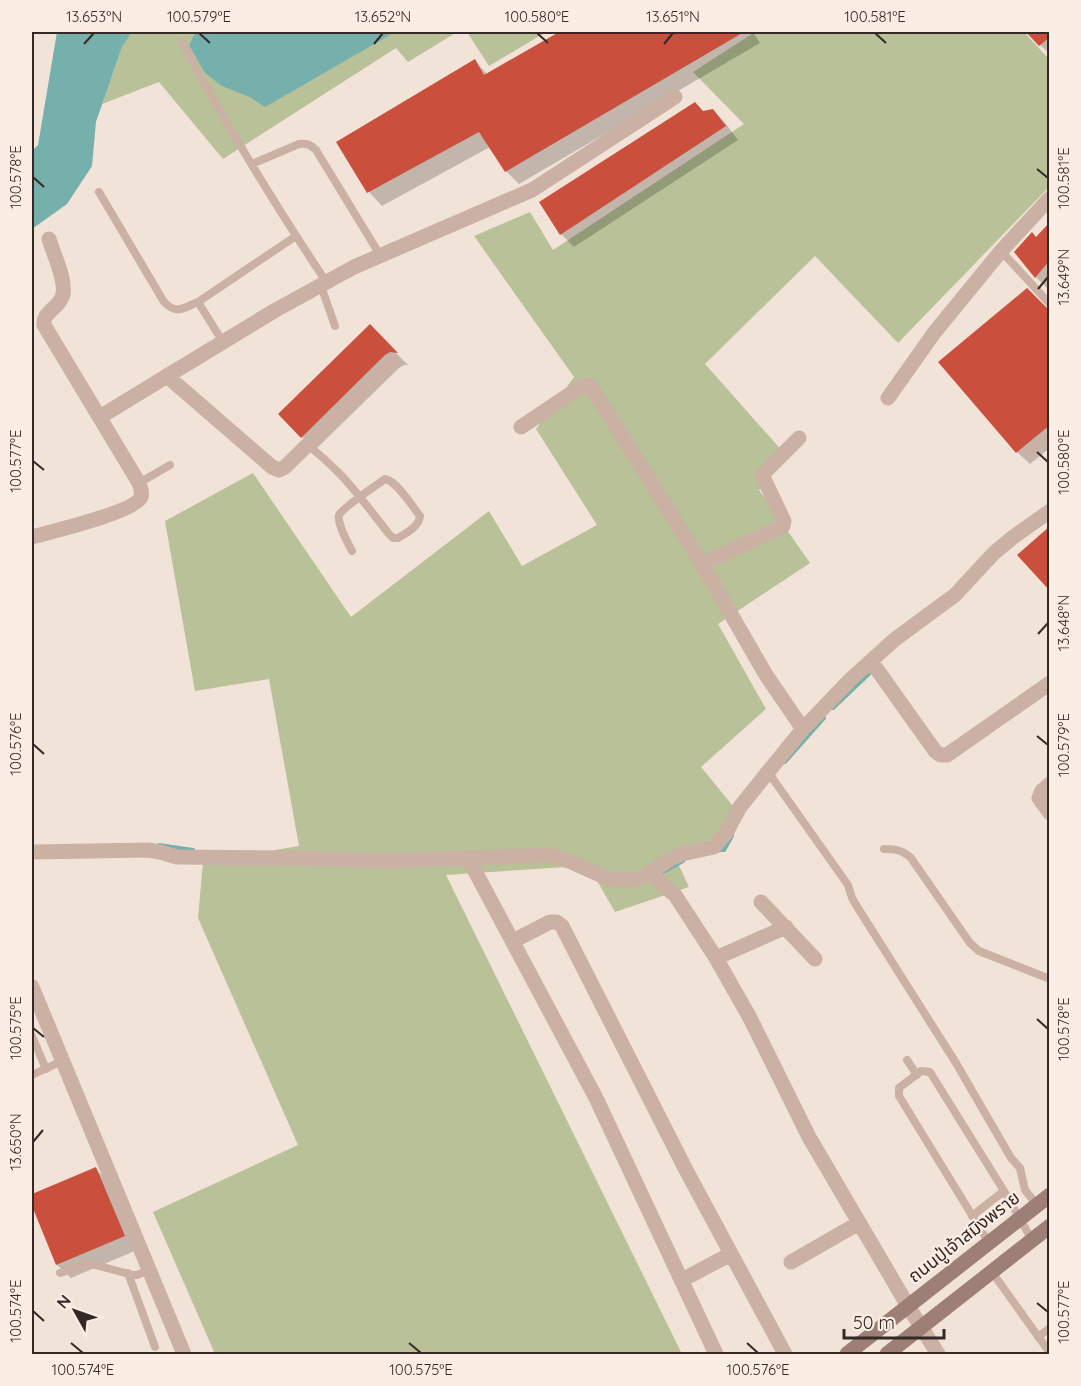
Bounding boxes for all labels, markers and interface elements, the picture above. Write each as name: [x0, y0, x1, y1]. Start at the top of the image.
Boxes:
text: 13.653°N: [66, 7, 122, 26]
text: 100.579°E: [167, 7, 231, 26]
text: 13.652°N: [355, 7, 411, 26]
text: 100.580°E: [505, 7, 569, 26]
text: 13.651°N: [646, 7, 700, 26]
text: 100.581°E: [844, 7, 906, 26]
text: 100.578°E: [6, 145, 25, 209]
text: 100.581°E: [1054, 147, 1073, 209]
text: 13.649°N: [1054, 249, 1073, 305]
text: 100.577°E: [6, 429, 25, 493]
text: 100.580°E: [1054, 430, 1073, 494]
text: 13.648°N: [1054, 595, 1073, 651]
text: 100.576°E: [6, 712, 25, 776]
text: 100.579°E: [1054, 713, 1073, 777]
text: 100.575°E: [6, 996, 25, 1060]
text: 100.578°E: [1054, 997, 1073, 1061]
text: 13.650°N: [6, 1113, 25, 1171]
street label: ถนนปู่เจ้าสมิงพราย: [903, 1186, 1025, 1288]
text: 100.574°E: [6, 1280, 25, 1342]
text: 100.577°E: [1054, 1280, 1073, 1344]
north arrow: [45, 1281, 105, 1341]
text: N: [52, 1290, 75, 1312]
scale bar: [844, 1302, 944, 1340]
text: 50 m: [853, 1311, 895, 1334]
text: 100.574°E: [52, 1360, 114, 1379]
text: 100.575°E: [389, 1360, 453, 1379]
text: 100.576°E: [726, 1360, 790, 1379]

